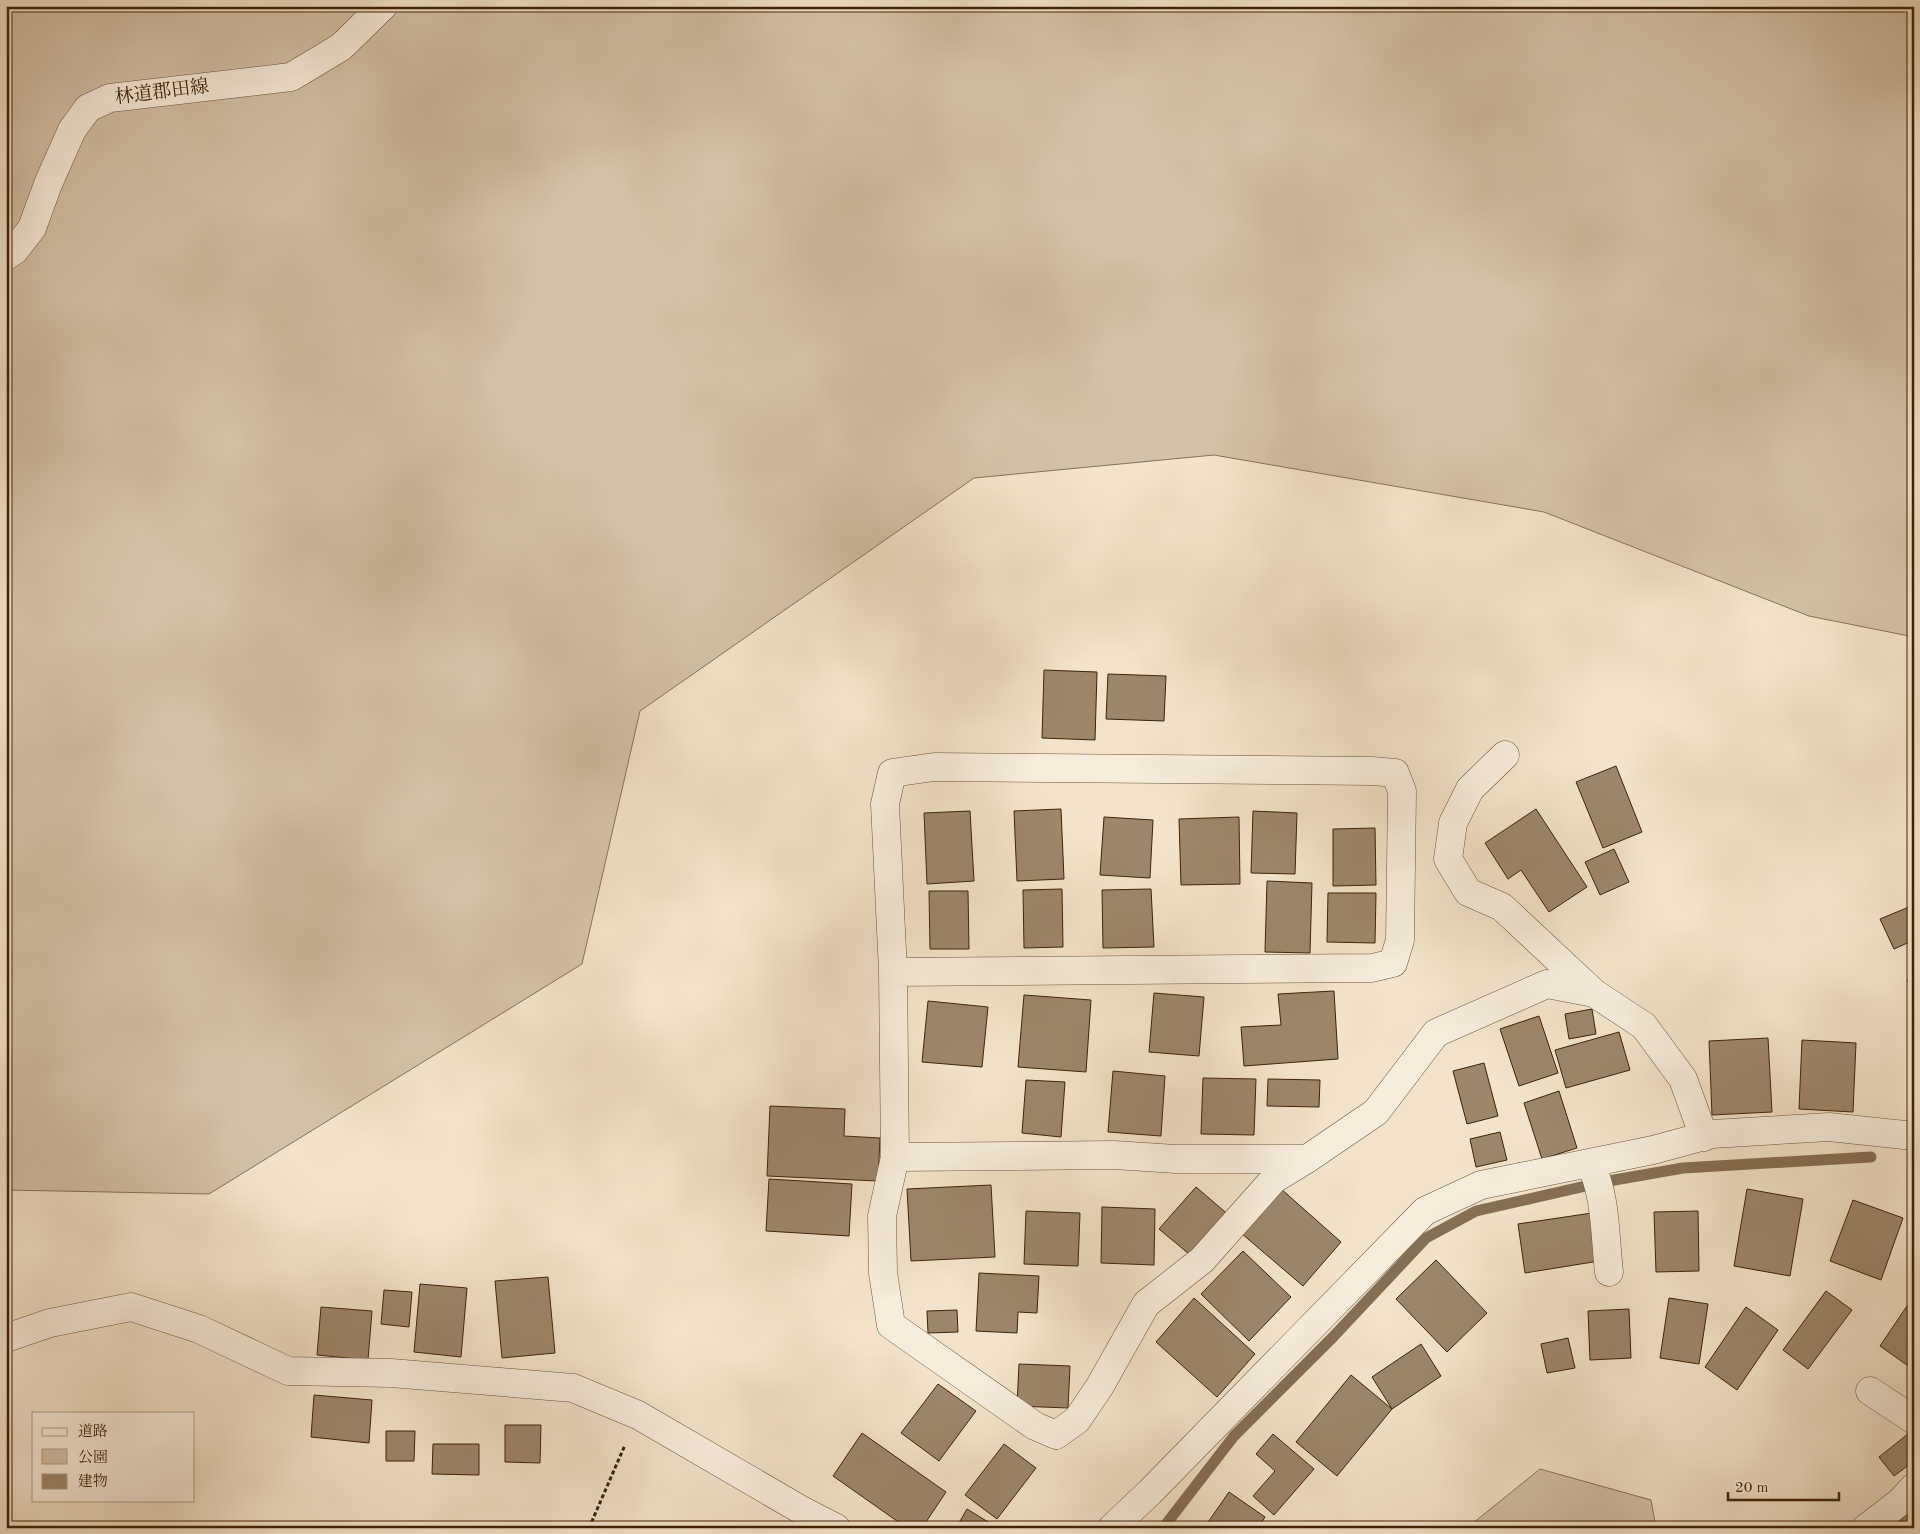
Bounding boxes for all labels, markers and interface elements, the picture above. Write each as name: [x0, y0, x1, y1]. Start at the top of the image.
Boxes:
street label: 林道郡田線: [113, 76, 210, 108]
legend: [32, 1412, 195, 1502]
text: 道路: [78, 1423, 108, 1440]
text: 公園: [78, 1449, 108, 1466]
scale bar: [1728, 1469, 1839, 1501]
text: 建物: [78, 1473, 108, 1490]
text: 20 m: [1735, 1481, 1769, 1496]

